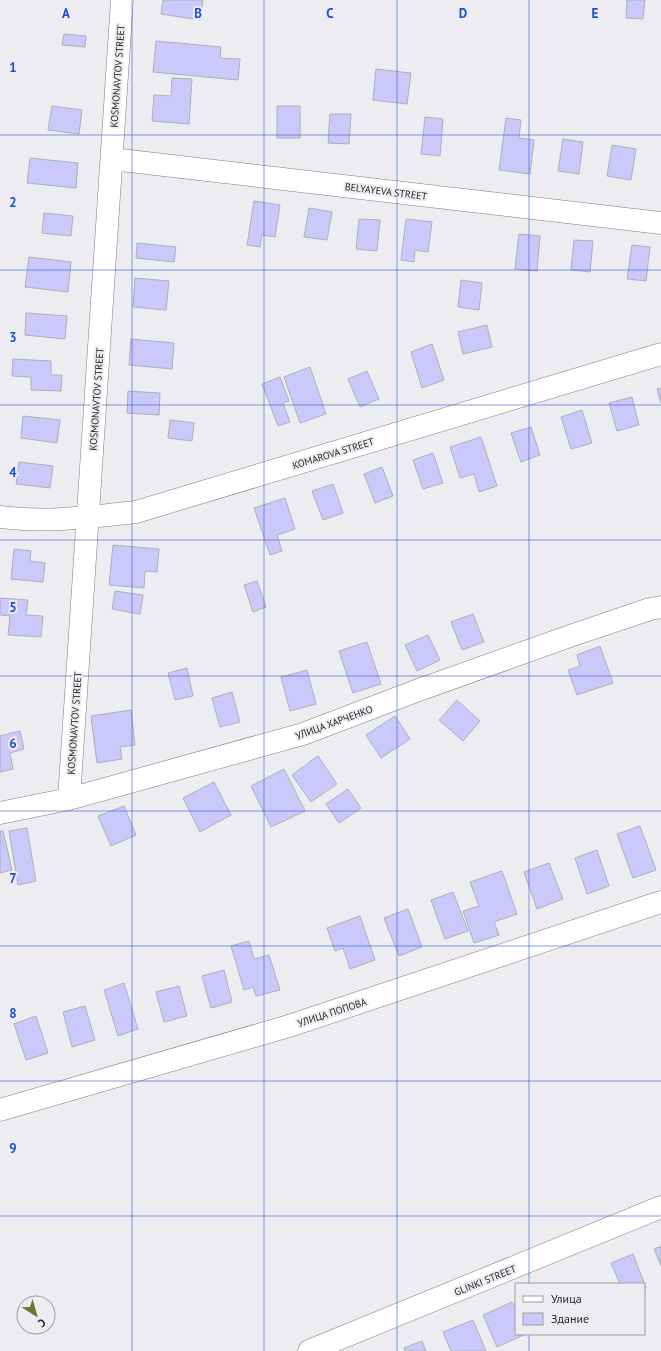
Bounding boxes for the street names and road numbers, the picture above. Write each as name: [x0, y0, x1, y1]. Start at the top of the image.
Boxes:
street label: KOSMONAVTOV STREET: [107, 24, 128, 128]
street label: BELYAYEVA STREET: [344, 180, 428, 203]
street label: KOSMONAVTOV STREET: [86, 347, 107, 451]
street label: KOMAROVA STREET: [291, 435, 376, 472]
street label: KOSMONAVTOV STREET: [64, 671, 85, 775]
street label: УЛИЦА ХАРЧЕНКО: [294, 702, 375, 742]
street label: УЛИЦА ПОПОВА: [296, 995, 368, 1030]
street label: GLINKI STREET: [452, 1262, 518, 1299]

